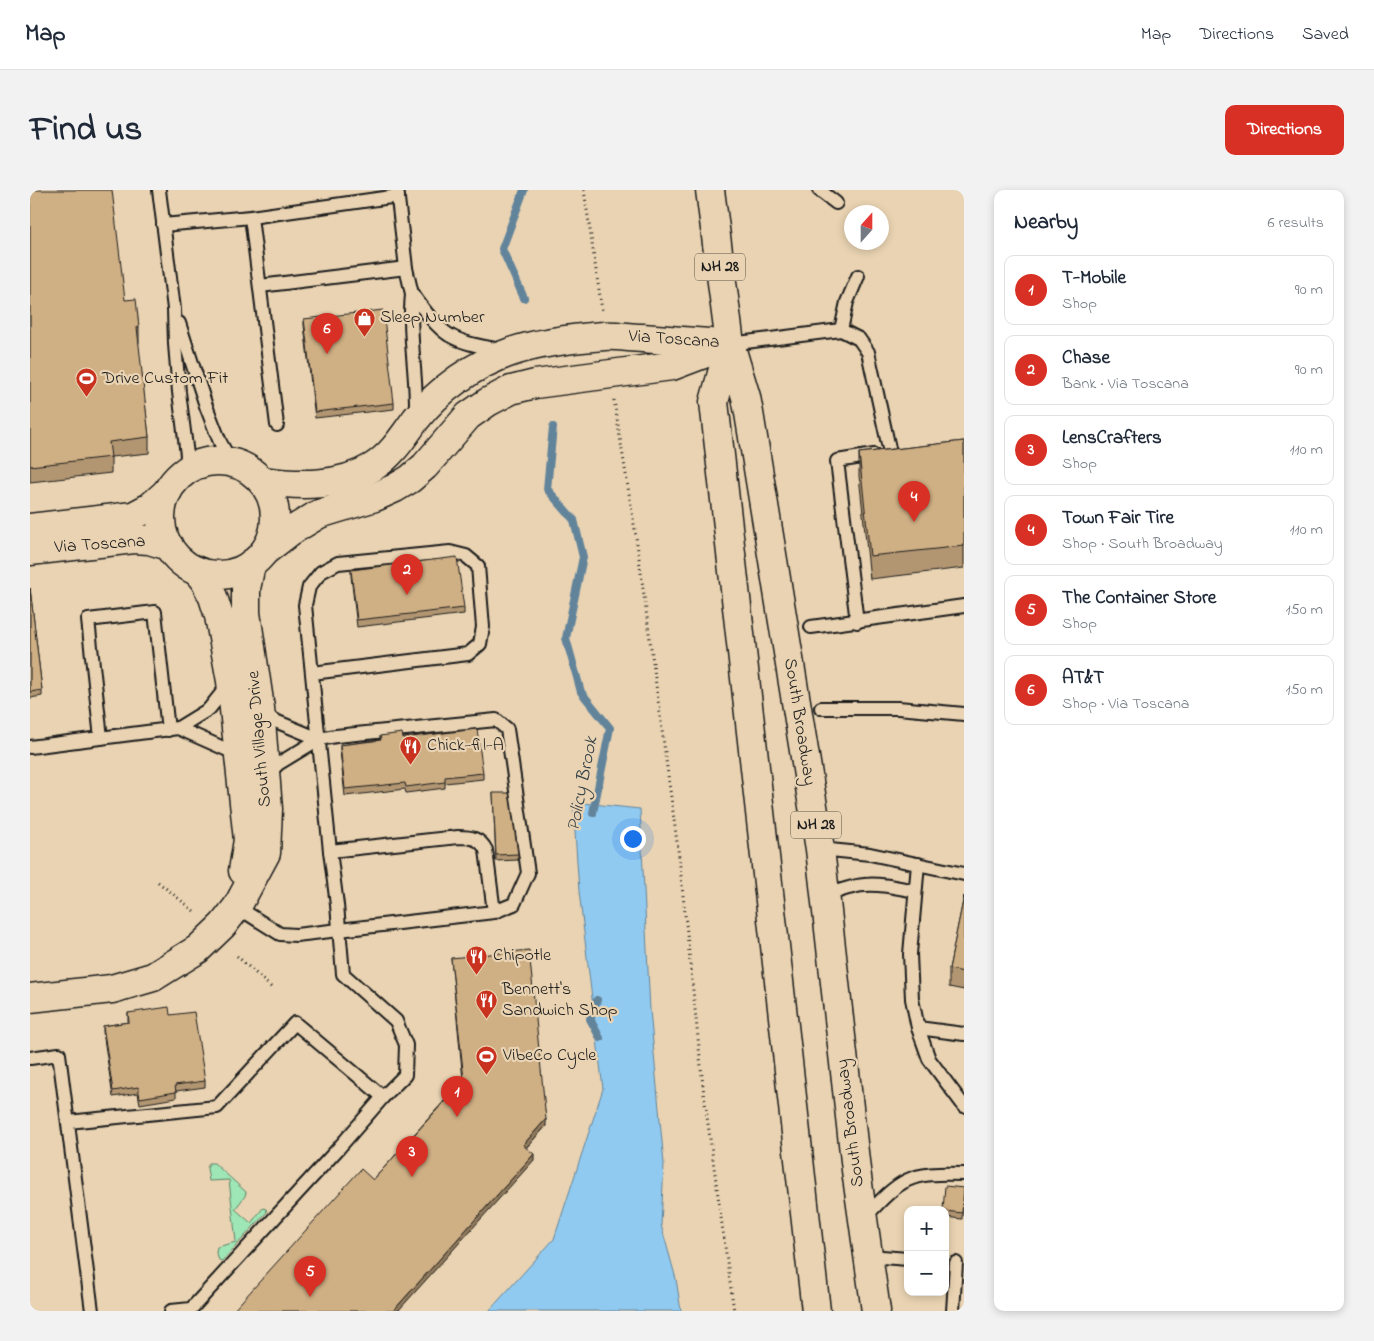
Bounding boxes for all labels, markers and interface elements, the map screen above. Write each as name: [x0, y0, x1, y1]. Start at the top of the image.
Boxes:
text: Map: [25, 17, 66, 52]
text: Map: [1141, 22, 1171, 48]
text: Directions: [1199, 22, 1274, 48]
text: Saved: [1302, 22, 1349, 48]
text: Find us: [30, 105, 142, 156]
button: Directions: [1225, 105, 1344, 155]
north arrow: [844, 205, 889, 250]
text: Nearby: [1014, 208, 1078, 238]
text: 6 results: [1267, 211, 1324, 235]
road number: NH 28: [695, 254, 745, 280]
text: T-Mobile: [1062, 265, 1126, 292]
text: 1: [1028, 278, 1034, 302]
text: 90 m: [1295, 278, 1323, 302]
text: Shop: [1062, 292, 1097, 316]
place label: Sleep Number: [380, 305, 485, 331]
shop icon: Sleep Number: [352, 306, 376, 337]
pin: 6: [311, 313, 343, 354]
street label: Via Toscana: [627, 324, 720, 356]
text: Chase: [1062, 345, 1110, 372]
text: 2: [1027, 358, 1035, 382]
text: 90 m: [1295, 358, 1323, 382]
place label: Drive Custom Fit: [101, 366, 228, 392]
sports icon: Drive Custom Fit: [74, 367, 98, 398]
text: Bank · Via Toscana: [1062, 372, 1189, 396]
text: LensCrafters: [1062, 425, 1162, 452]
text: 3: [1028, 438, 1034, 462]
text: 110 m: [1289, 438, 1323, 462]
text: Shop: [1062, 452, 1097, 476]
pin: 4: [898, 481, 930, 522]
text: Town Fair Tire: [1062, 505, 1174, 532]
text: 4: [1028, 518, 1034, 542]
text: 110 m: [1289, 518, 1323, 542]
street label: Via Toscana: [53, 529, 146, 561]
text: Shop · South Broadway: [1062, 532, 1223, 556]
pin: 2: [391, 554, 423, 595]
text: The Container Store: [1062, 585, 1216, 612]
text: 5: [1026, 598, 1036, 622]
text: 150 m: [1285, 598, 1323, 622]
text: Shop: [1062, 612, 1097, 636]
street label: South Broadway: [776, 656, 822, 788]
text: AT&T: [1062, 665, 1104, 692]
street label: South Village Drive: [241, 669, 280, 808]
text: 6: [1027, 678, 1035, 702]
text: 150 m: [1285, 678, 1323, 702]
text: Shop · Via Toscana: [1062, 692, 1189, 716]
place label: Chick-fil-A: [427, 733, 504, 759]
restaurant icon: Chick-fil-A: [399, 734, 423, 765]
water label: Policy Brook: [561, 734, 606, 834]
road number: NH 28: [791, 812, 841, 838]
your location: [620, 826, 646, 852]
place label: Chipotle: [493, 943, 552, 969]
restaurant icon: Chipotle: [465, 944, 489, 975]
place label: Bennett's Sandwich Shop: [501, 977, 618, 1024]
restaurant icon: Bennett's Sandwich Shop: [474, 988, 498, 1019]
place label: VibeCo Cycle: [502, 1043, 597, 1069]
sports icon: VibeCo Cycle: [475, 1044, 499, 1075]
street label: South Broadway: [830, 1058, 872, 1188]
pin: 1: [441, 1076, 473, 1117]
pin: 3: [396, 1136, 428, 1177]
map controls: [904, 1206, 949, 1296]
button: +: [904, 1206, 949, 1251]
button: −: [904, 1251, 949, 1296]
pin: 5: [294, 1256, 326, 1297]

